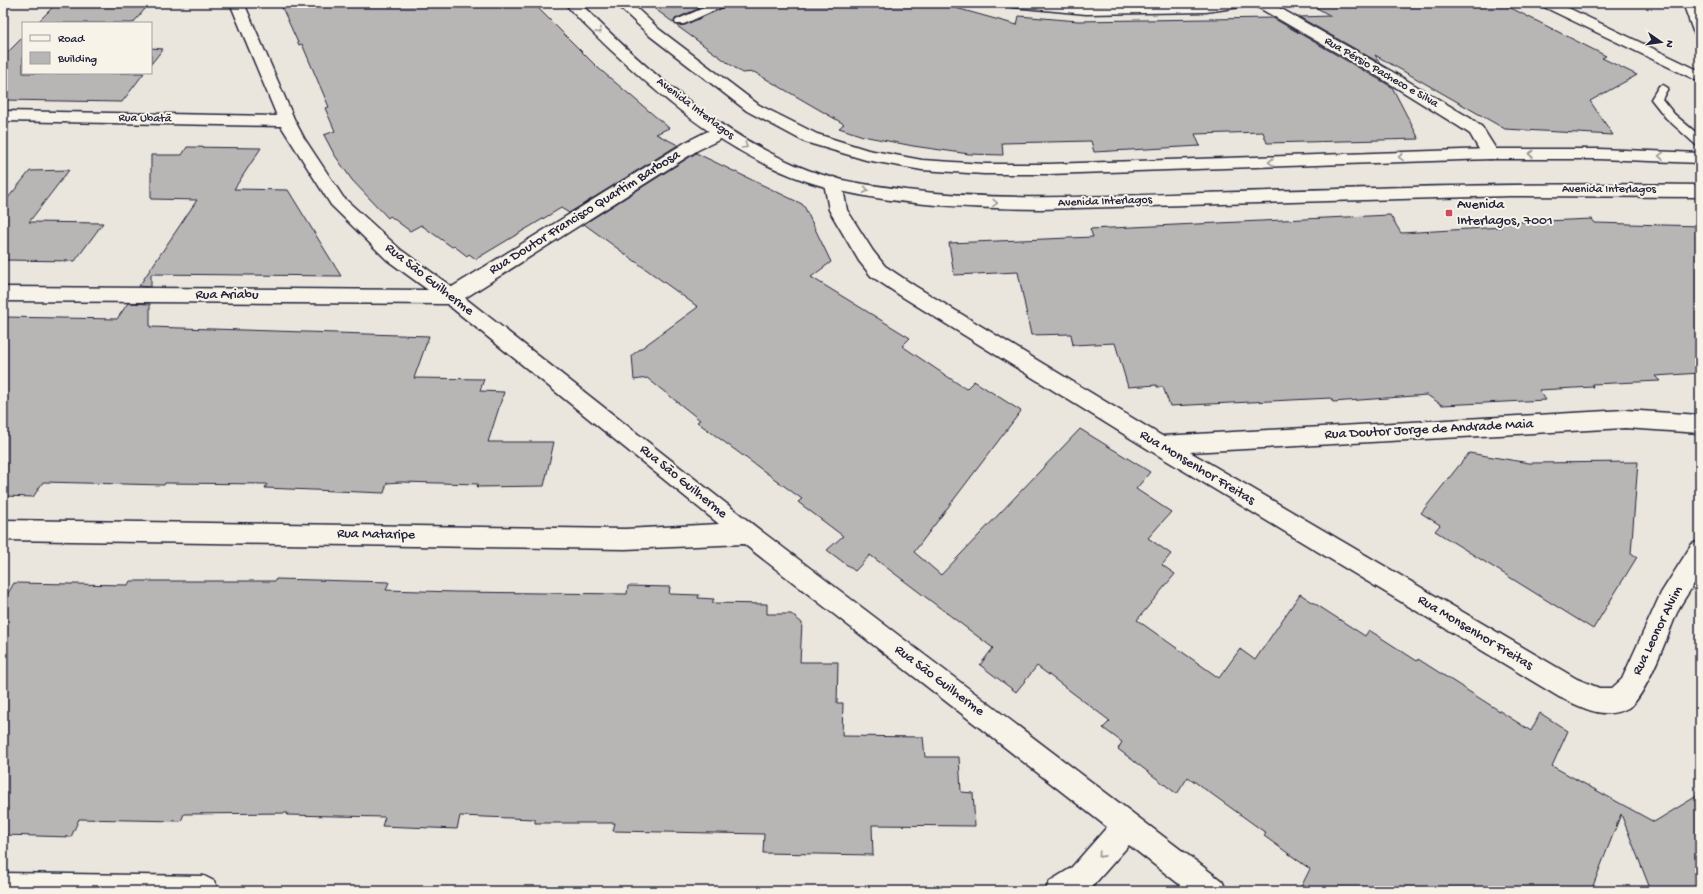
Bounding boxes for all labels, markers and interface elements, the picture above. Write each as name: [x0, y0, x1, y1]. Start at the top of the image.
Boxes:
legend: [22, 22, 152, 74]
north arrow: [1641, 22, 1681, 62]
one-way arrow: [594, 26, 602, 34]
text: Road: [58, 33, 85, 47]
street label: Rua Pérsio Pacheco e Silva: [1321, 35, 1441, 112]
text: N: [1662, 39, 1675, 49]
text: Building: [57, 53, 97, 67]
street label: Avenida Interlagos: [653, 75, 737, 143]
street label: Rua Ubatã: [118, 112, 172, 126]
one-way arrow: [741, 141, 748, 148]
street label: Rua Doutor Francisco Quartim Barbosa: [486, 146, 685, 279]
one-way arrow: [1528, 150, 1534, 158]
one-way arrow: [1658, 152, 1664, 161]
one-way arrow: [1398, 153, 1404, 161]
one-way arrow: [1268, 157, 1274, 166]
street label: Avenida Interlagos: [1562, 183, 1657, 197]
one-way arrow: [863, 185, 869, 194]
street label: Avenida Interlagos: [1058, 193, 1153, 211]
place label: Avenida Interlagos, 7001: [1457, 197, 1553, 230]
one-way arrow: [992, 199, 998, 208]
marker: Avenida Interlagos, 7001: [1444, 208, 1454, 218]
street label: Rua São Guilherme: [381, 240, 477, 320]
street label: Rua Ariabu: [196, 287, 259, 304]
street label: Rua Doutor Jorge de Andrade Maia: [1324, 416, 1535, 444]
street label: Rua Monsenhor Freitas: [1136, 427, 1259, 510]
street label: Rua São Guilherme: [636, 441, 731, 523]
street label: Rua Mataripe: [337, 526, 416, 544]
street label: Rua Leonor Alvim: [1629, 584, 1687, 678]
street label: Rua Monsenhor Freitas: [1414, 592, 1537, 675]
street label: Rua São Guilherme: [891, 642, 988, 721]
one-way arrow: [1098, 850, 1105, 858]

